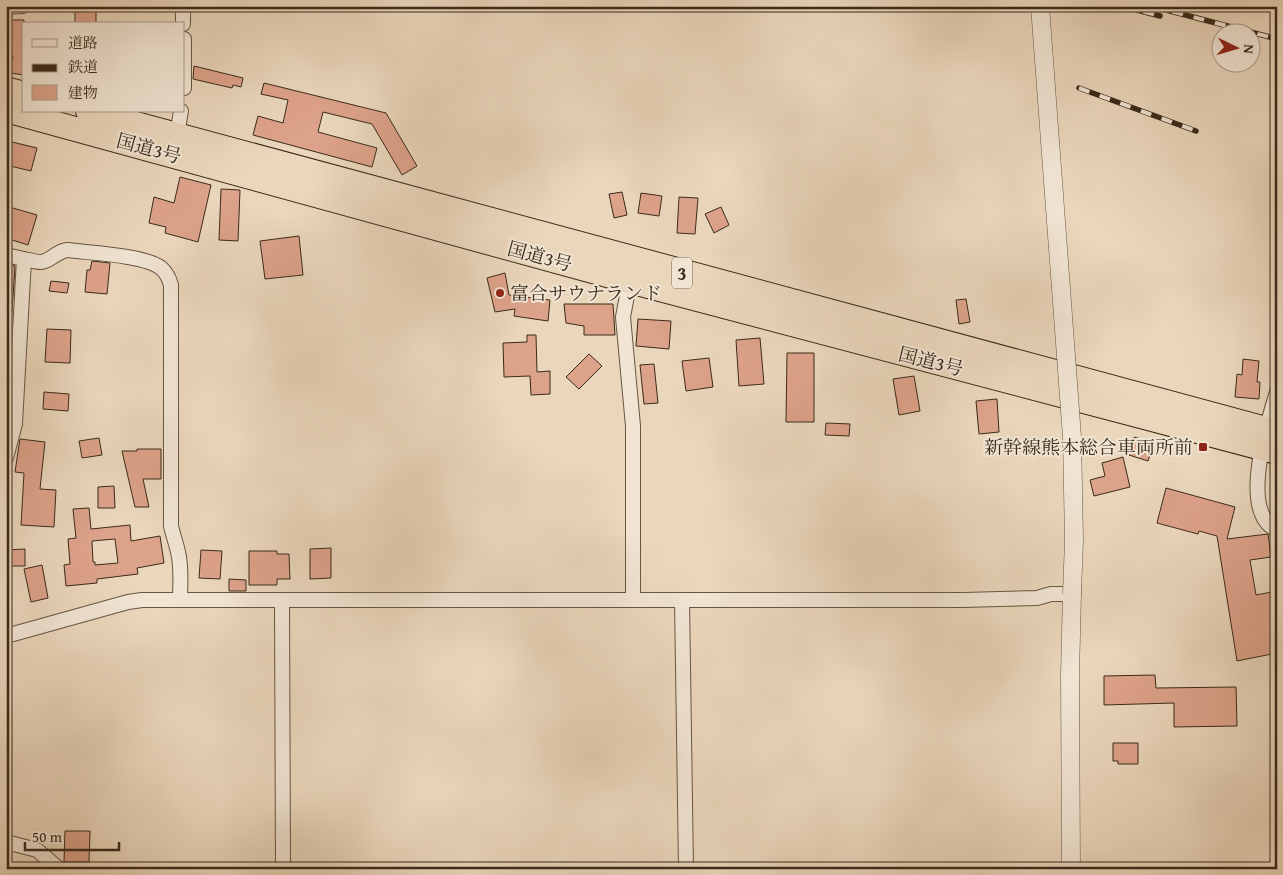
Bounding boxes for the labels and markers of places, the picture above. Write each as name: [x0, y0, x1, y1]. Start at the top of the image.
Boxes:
place label: 富合サウナランド: [510, 279, 662, 307]
marker: 富合サウナランド: [494, 287, 506, 299]
place label: 新幹線熊本総合車両所前: [984, 433, 1193, 461]
marker: 新幹線熊本総合車両所前: [1197, 441, 1209, 453]

